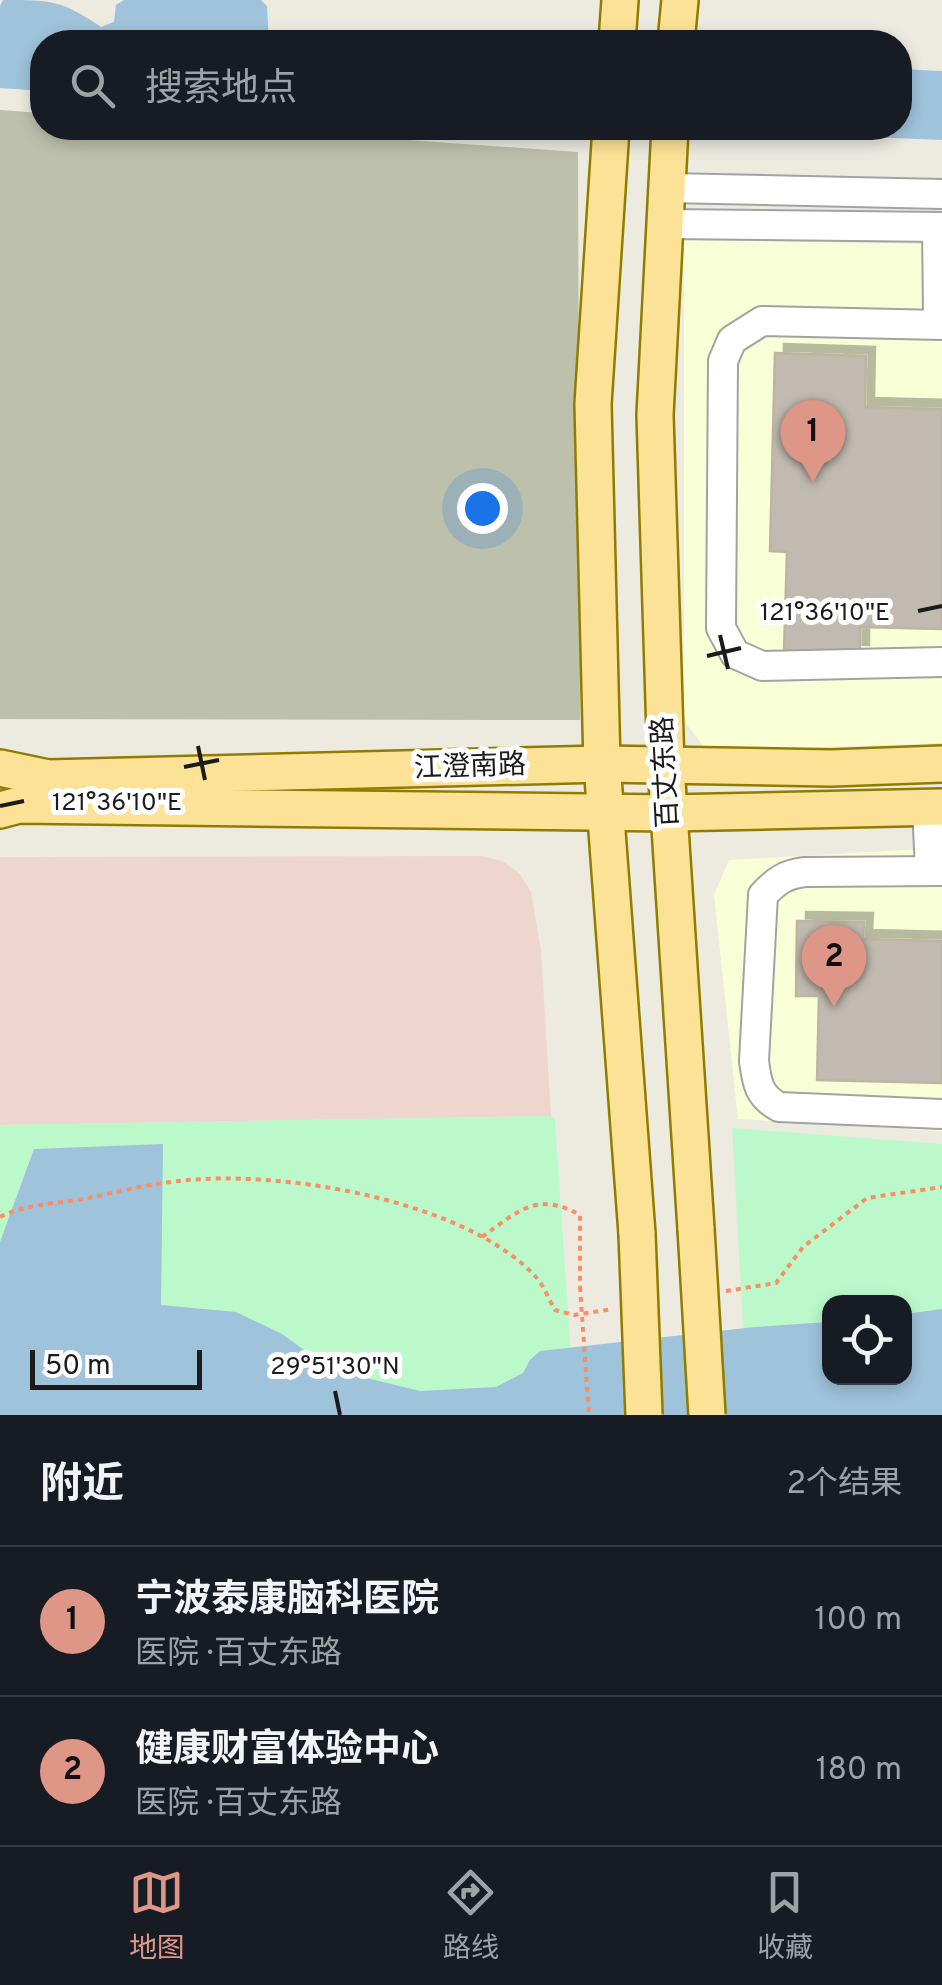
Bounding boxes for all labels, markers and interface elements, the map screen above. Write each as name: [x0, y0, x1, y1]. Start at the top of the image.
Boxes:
search box: [30, 30, 912, 140]
icon: search: [65, 58, 120, 113]
text: 搜索地点: [145, 66, 297, 115]
pin: 1: [780, 400, 846, 482]
your location: [457, 483, 508, 534]
text: 121°36'10"E: [760, 598, 890, 630]
street label: 百丈东路: [646, 715, 688, 829]
street label: 江澄南路: [413, 748, 527, 788]
text: 121°36'10"E: [52, 788, 182, 820]
pin: 2: [802, 924, 866, 1007]
map controls: [822, 1295, 912, 1385]
button: locate: [822, 1295, 912, 1385]
scale bar: [30, 1345, 202, 1390]
text: 50 m: [45, 1349, 111, 1385]
text: 29°51'30"N: [270, 1352, 400, 1384]
text: 附近: [40, 1460, 124, 1513]
text: 2个结果: [786, 1465, 902, 1505]
text: 宁波泰康脑科医院: [135, 1577, 439, 1626]
text: 1: [66, 1601, 79, 1641]
text: 100 m: [815, 1601, 902, 1641]
text: 医院 · 百丈东路: [135, 1635, 342, 1675]
text: 健康财富体验中心: [135, 1727, 439, 1776]
text: 2: [63, 1751, 82, 1791]
text: 180 m: [816, 1751, 902, 1791]
text: 医院 · 百丈东路: [135, 1785, 342, 1825]
tab: 地图: [129, 1865, 185, 1968]
tab: 路线: [443, 1865, 499, 1968]
tab: 收藏: [757, 1865, 813, 1968]

